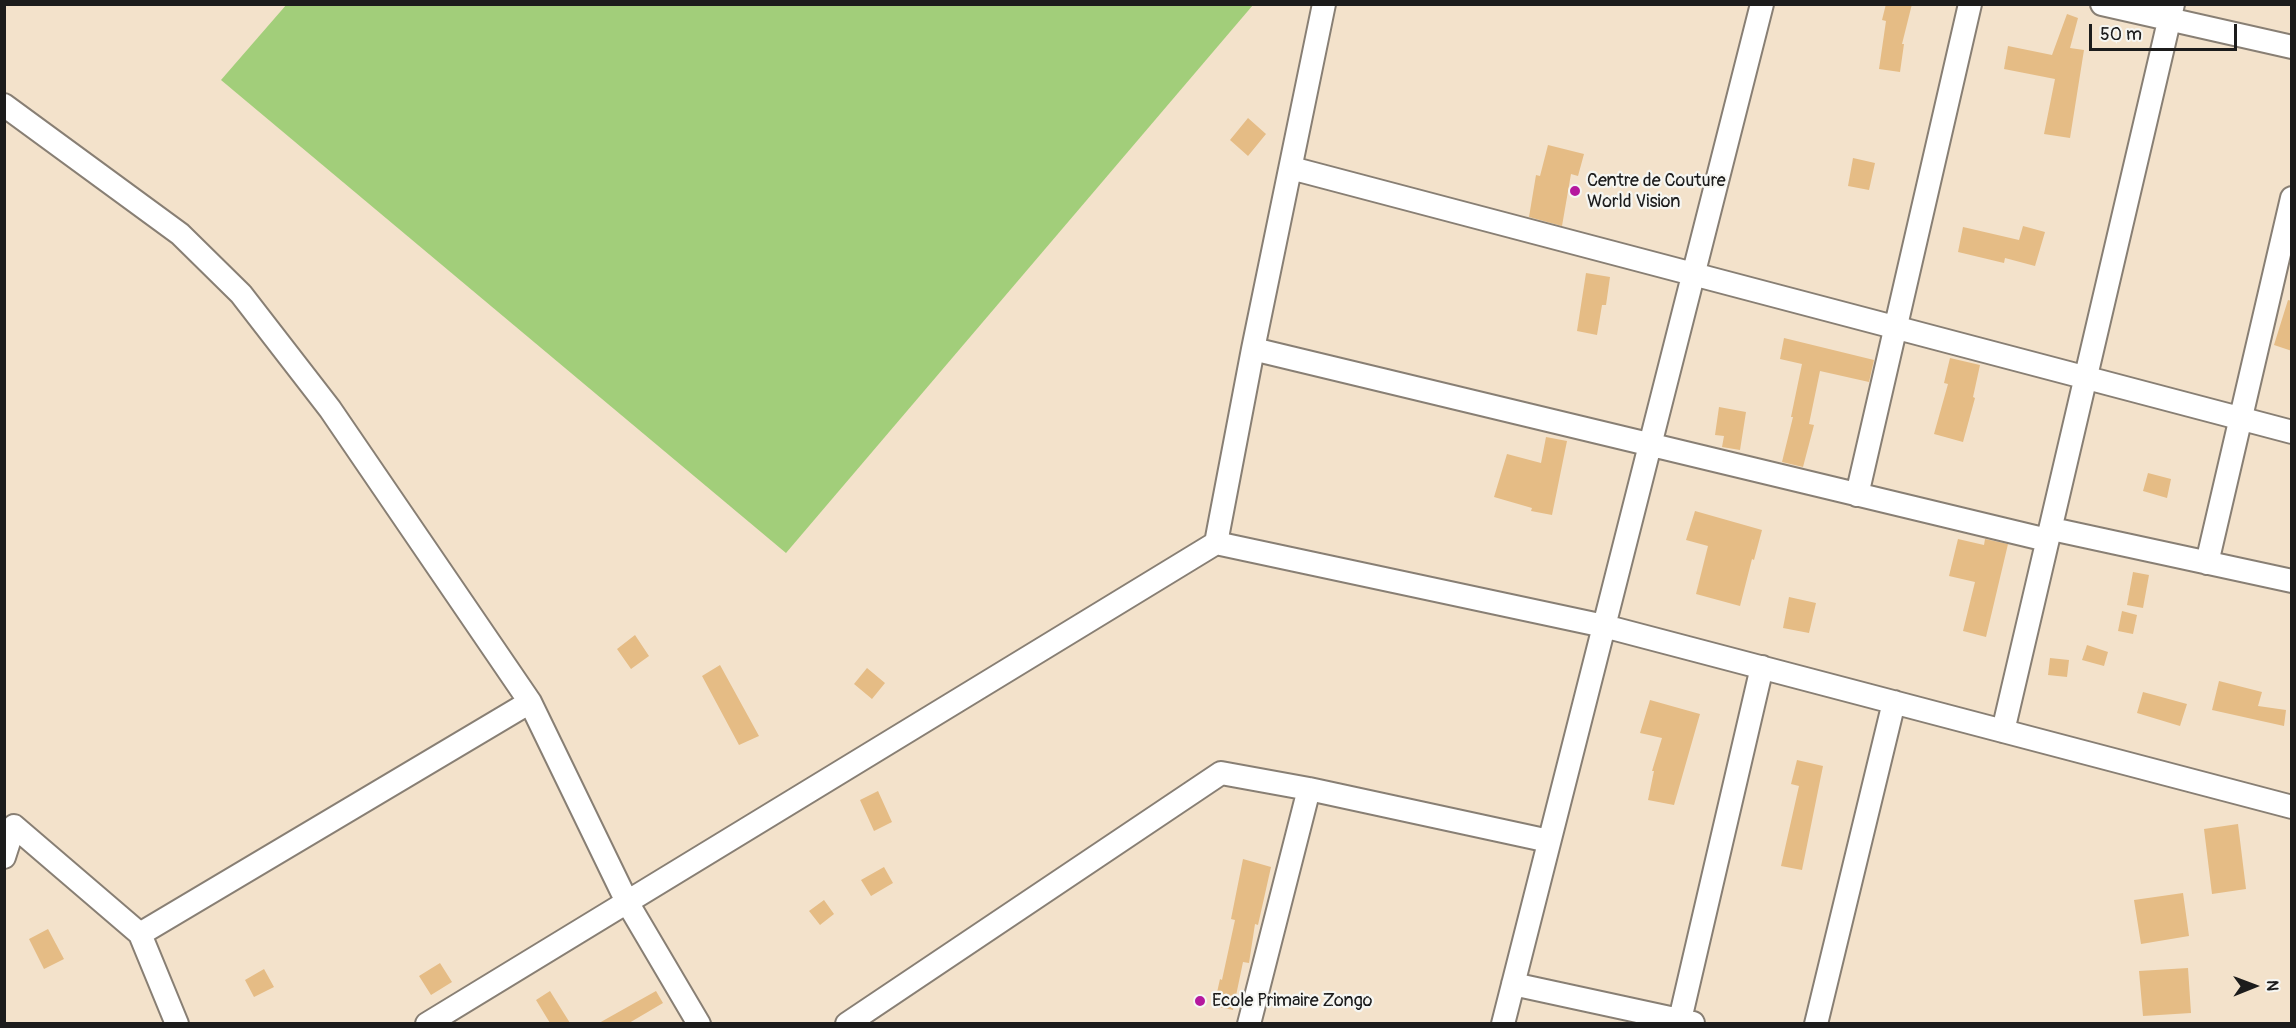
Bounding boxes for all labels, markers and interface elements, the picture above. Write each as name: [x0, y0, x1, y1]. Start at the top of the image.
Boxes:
scale bar: [2092, 12, 2240, 50]
text: 50 m: [2100, 23, 2142, 46]
place label: Centre de Couture World Vision: [1587, 170, 1726, 213]
marker: Centre de Couture World Vision: [1568, 184, 1582, 198]
north arrow: [2224, 956, 2284, 1016]
text: N: [2262, 980, 2282, 991]
place label: Ecole Primaire Zongo: [1212, 990, 1372, 1012]
marker: Ecole Primaire Zongo: [1193, 994, 1207, 1008]

